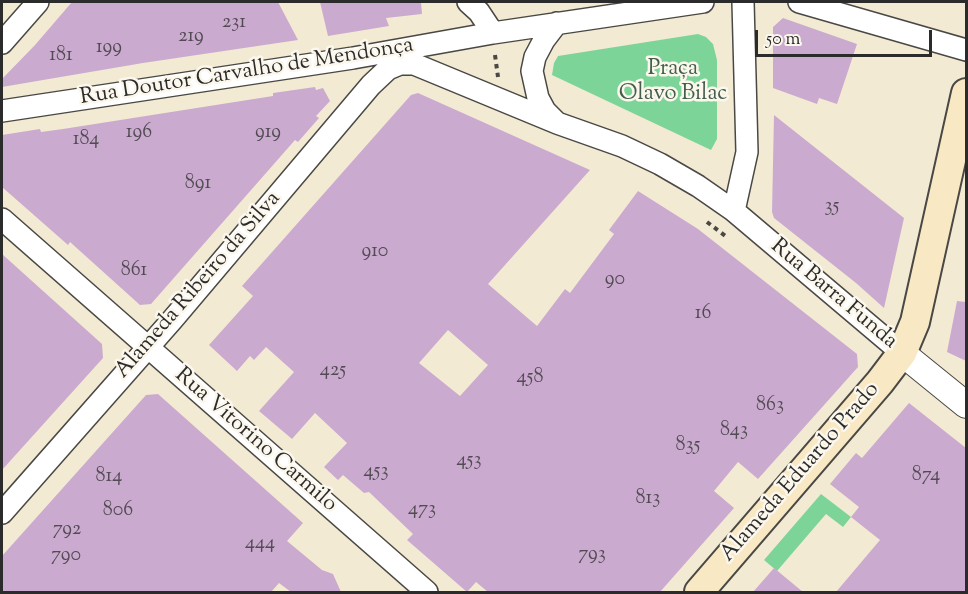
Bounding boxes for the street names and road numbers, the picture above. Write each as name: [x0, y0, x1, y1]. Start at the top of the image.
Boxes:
street label: Rua Doutor Carvalho de Mendonça: [78, 34, 416, 112]
street label: Alameda Ribeiro da Silva: [111, 187, 287, 385]
street label: Rua Barra Funda: [764, 234, 902, 356]
street label: Rua Vitorino Carmilo: [168, 363, 342, 519]
street label: Alameda Eduardo Prado: [716, 378, 886, 568]

